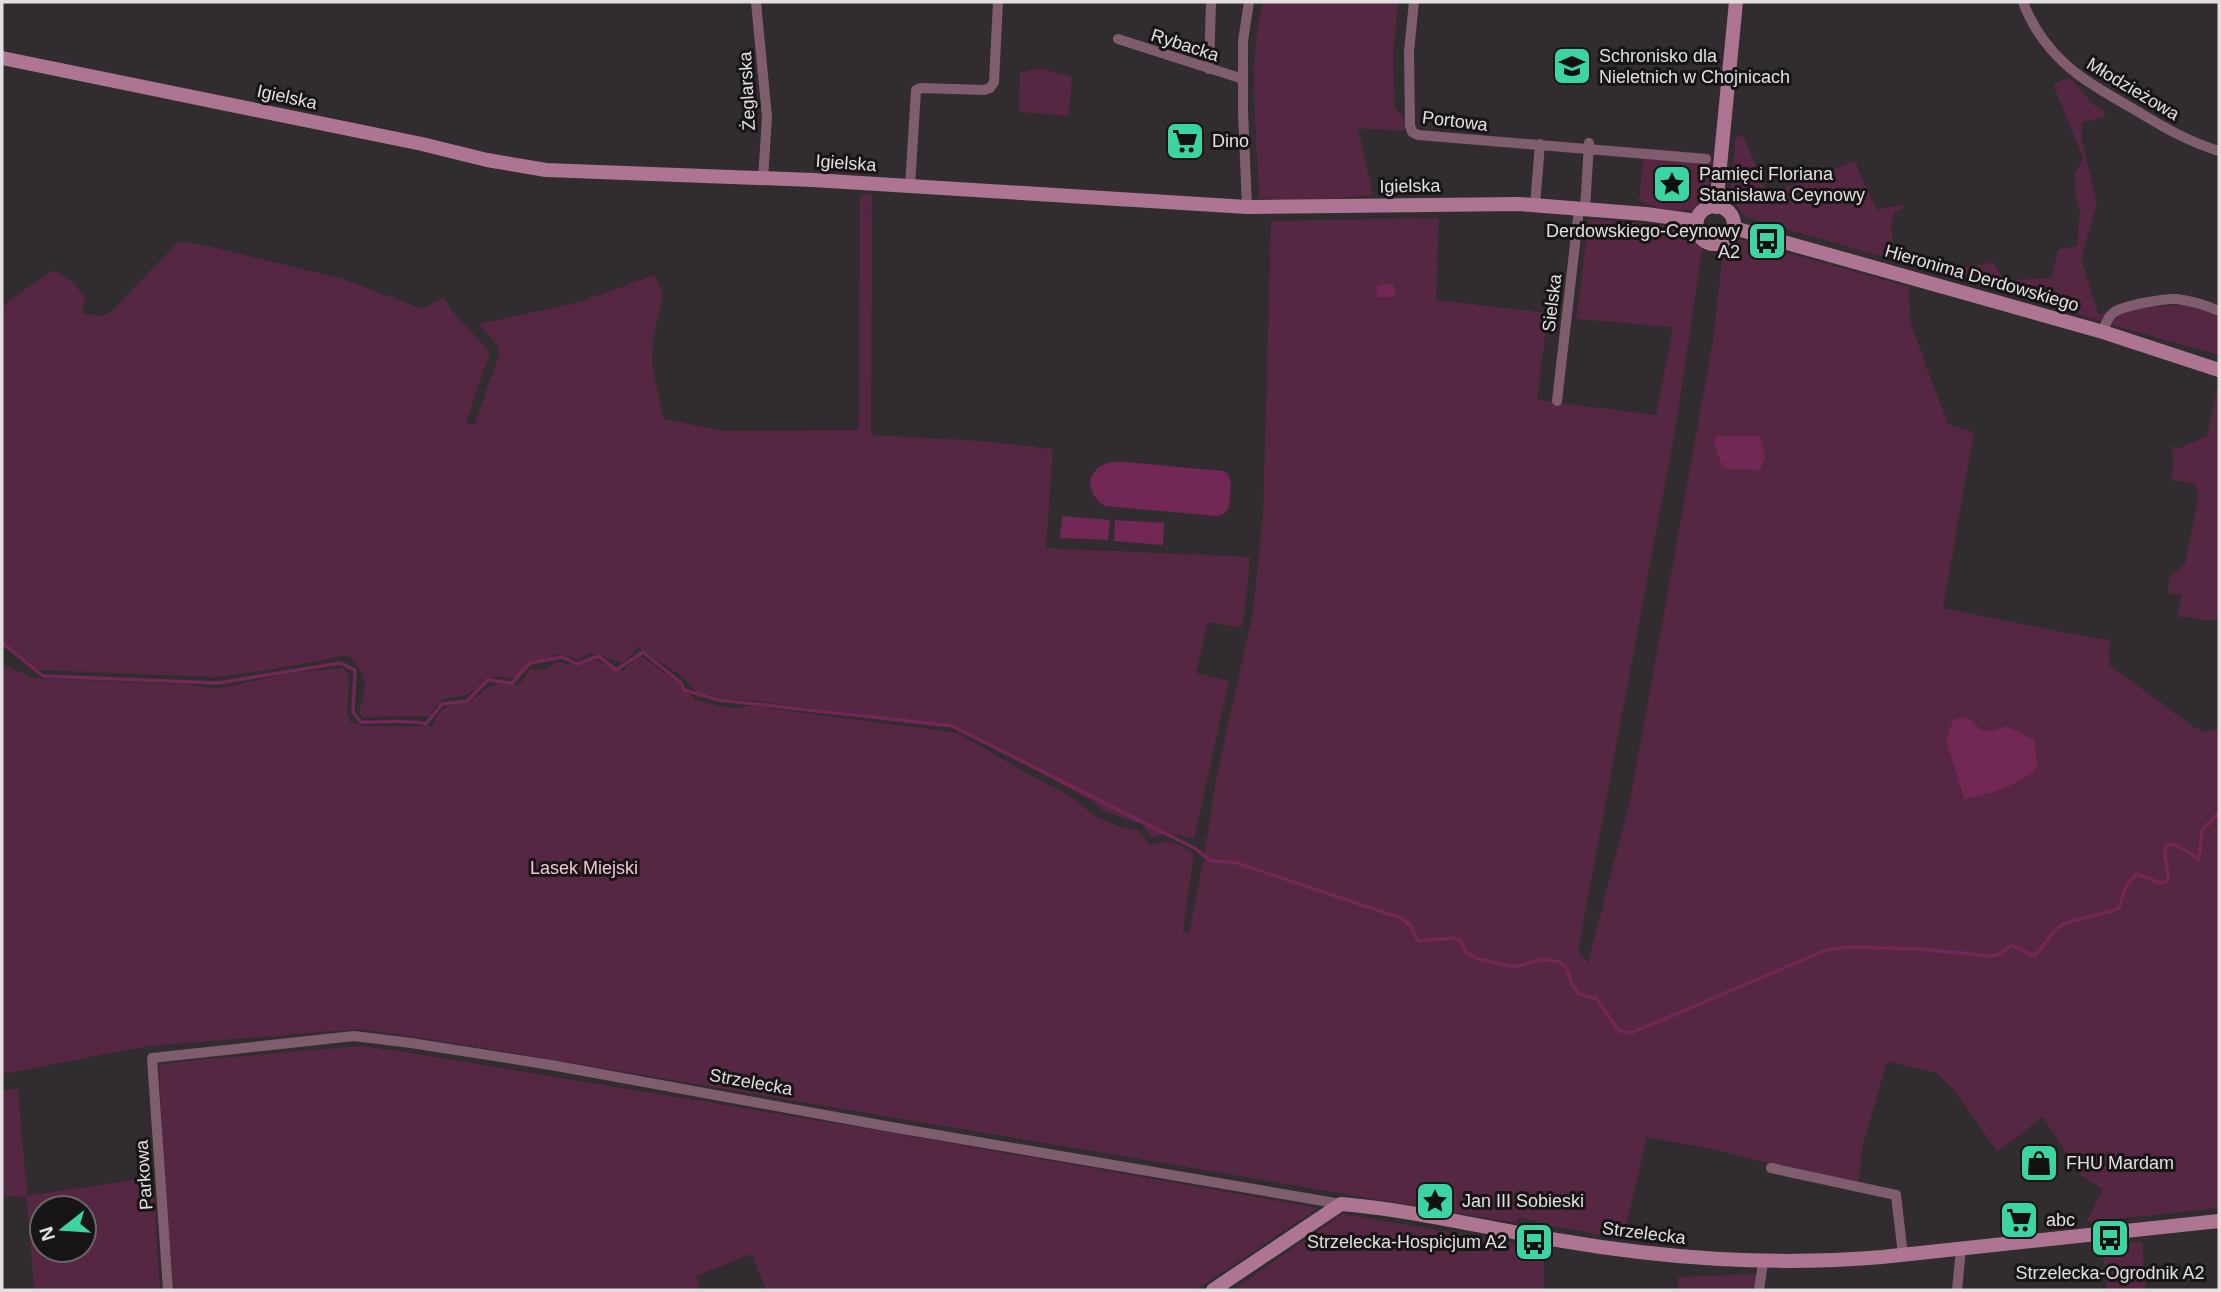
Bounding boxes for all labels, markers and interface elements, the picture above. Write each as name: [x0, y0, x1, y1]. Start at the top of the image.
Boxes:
street label: Rybacka: [1149, 25, 1222, 66]
school or university icon: Schronisko dla Nieletnich w Chojnicach: [1551, 45, 1593, 87]
place label: Schronisko dla Nieletnich w Chojnicach: [1599, 46, 1790, 87]
street label: Żeglarska: [735, 50, 759, 131]
street label: Młodzieżowa: [2083, 54, 2184, 125]
street label: Igielska: [255, 81, 320, 113]
street label: Portowa: [1421, 107, 1490, 135]
supermarket icon: Dino: [1164, 120, 1206, 162]
place label: Dino: [1212, 131, 1249, 151]
street label: Igielska: [815, 151, 878, 175]
place icon: Pamięci Floriana Stanisława Ceynowy: [1651, 163, 1693, 205]
place label: Pamięci Floriana Stanisława Ceynowy: [1699, 164, 1865, 205]
street label: Igielska: [1379, 175, 1442, 197]
bus stop icon: Derdowskiego-Ceynowy A2: [1746, 220, 1788, 262]
place label: Derdowskiego-Ceynowy A2: [1546, 221, 1740, 262]
street label: Hieronima Derdowskiego: [1883, 241, 2081, 315]
street label: Sielska: [1539, 272, 1566, 333]
park label: Lasek Miejski: [530, 858, 638, 878]
street label: Strzelecka: [708, 1065, 795, 1099]
street label: Parkowa: [132, 1138, 156, 1211]
shop icon: FHU Mardam: [2018, 1142, 2060, 1184]
place label: FHU Mardam: [2066, 1153, 2174, 1173]
place icon: Jan III Sobieski: [1414, 1180, 1456, 1222]
place label: Jan III Sobieski: [1462, 1191, 1584, 1211]
north arrow: [28, 1194, 98, 1264]
supermarket icon: abc: [1998, 1199, 2040, 1241]
place label: abc: [2046, 1210, 2075, 1230]
bus stop icon: Strzelecka-Ogrodnik A2: [2089, 1217, 2131, 1259]
street label: Strzelecka: [1601, 1218, 1688, 1248]
bus stop icon: Strzelecka-Hospicjum A2: [1513, 1221, 1555, 1263]
text: N: [35, 1224, 59, 1243]
place label: Strzelecka-Hospicjum A2: [1307, 1232, 1507, 1252]
place label: Strzelecka-Ogrodnik A2: [2015, 1263, 2205, 1283]

